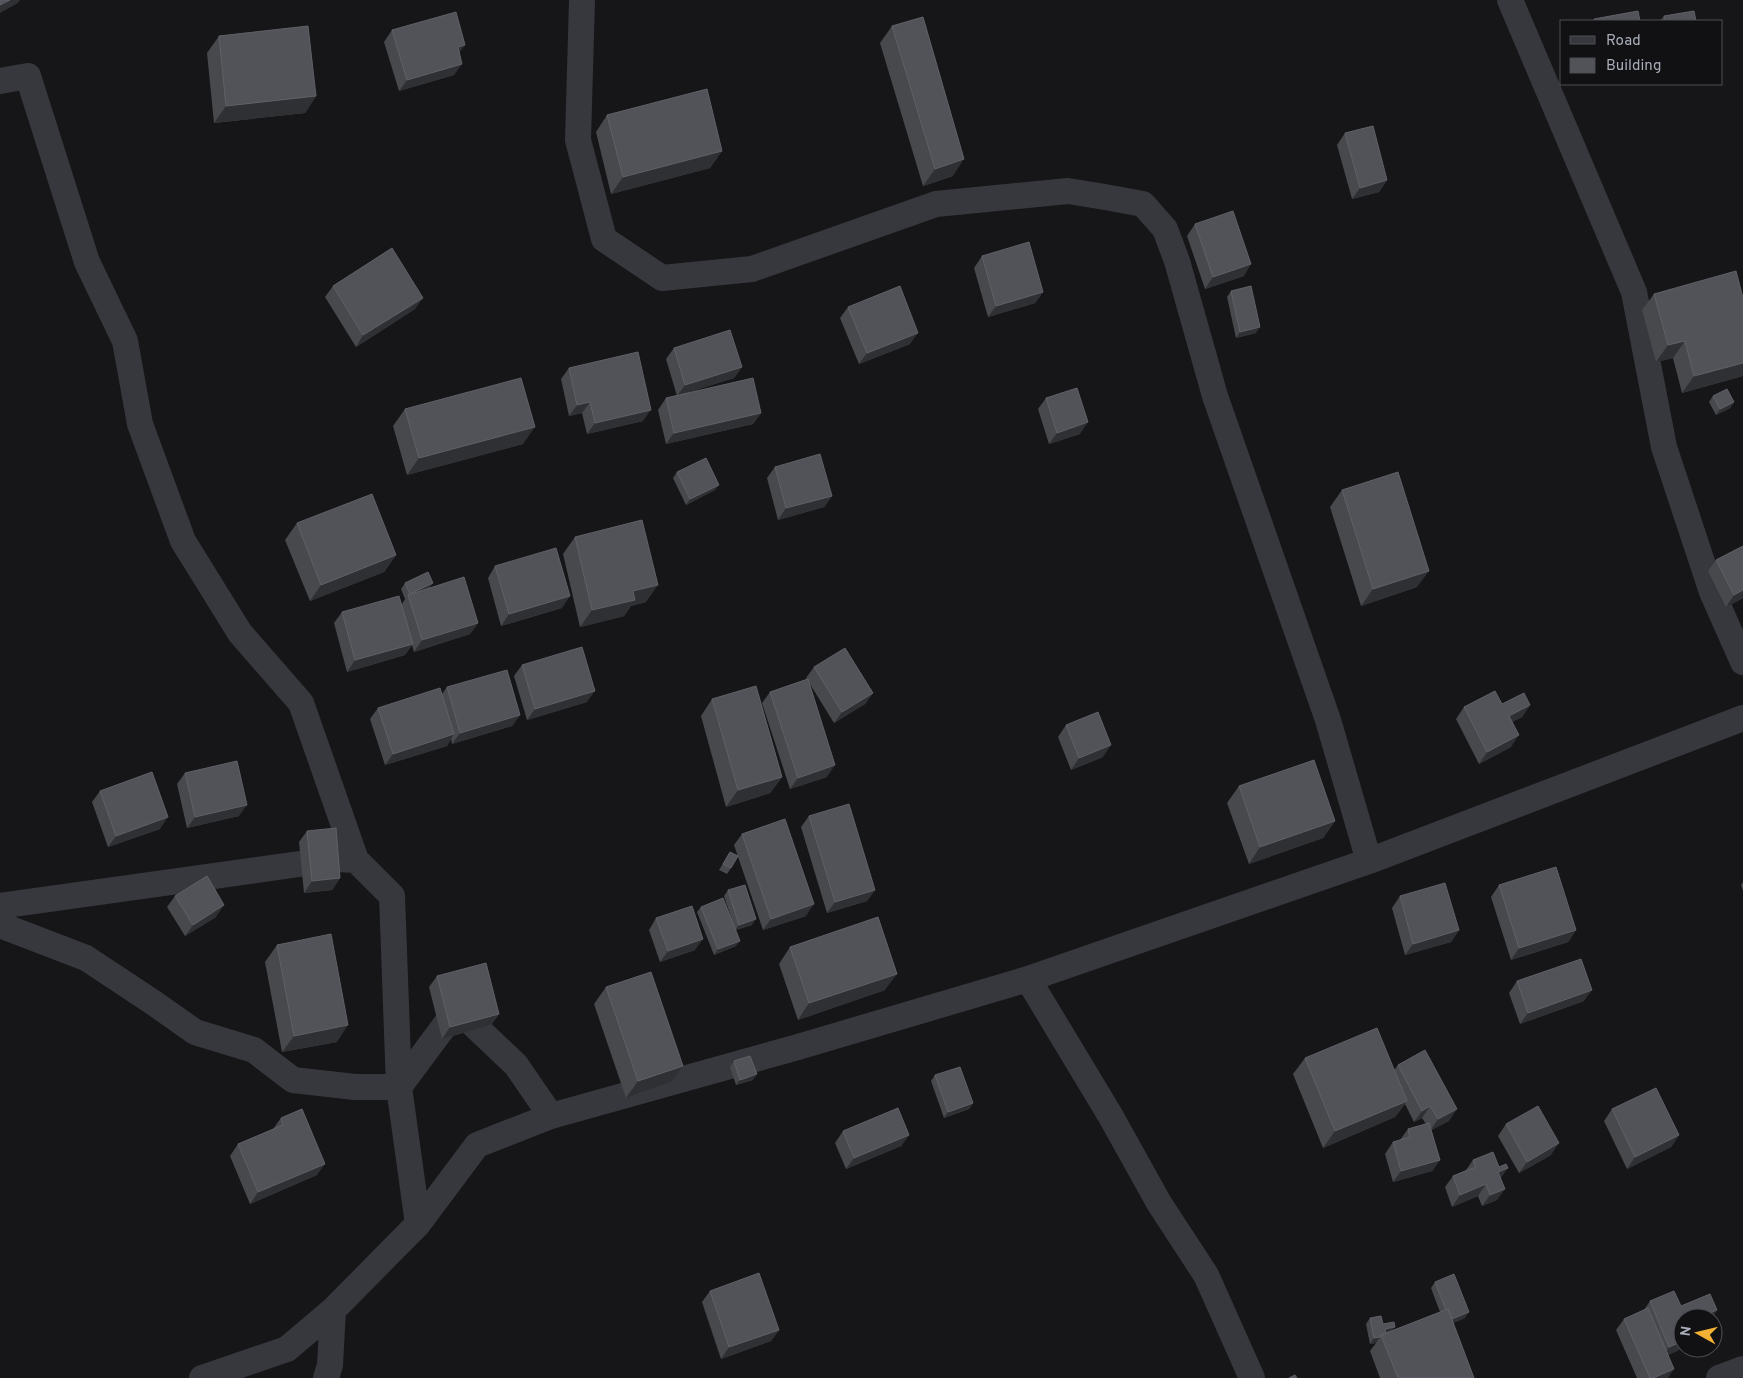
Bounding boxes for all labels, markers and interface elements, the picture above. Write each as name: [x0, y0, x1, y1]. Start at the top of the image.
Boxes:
legend: [1560, 20, 1723, 85]
text: Road: [1606, 32, 1641, 51]
text: Building: [1606, 57, 1661, 76]
north arrow: [1673, 1308, 1723, 1358]
text: N: [1677, 1325, 1696, 1338]

